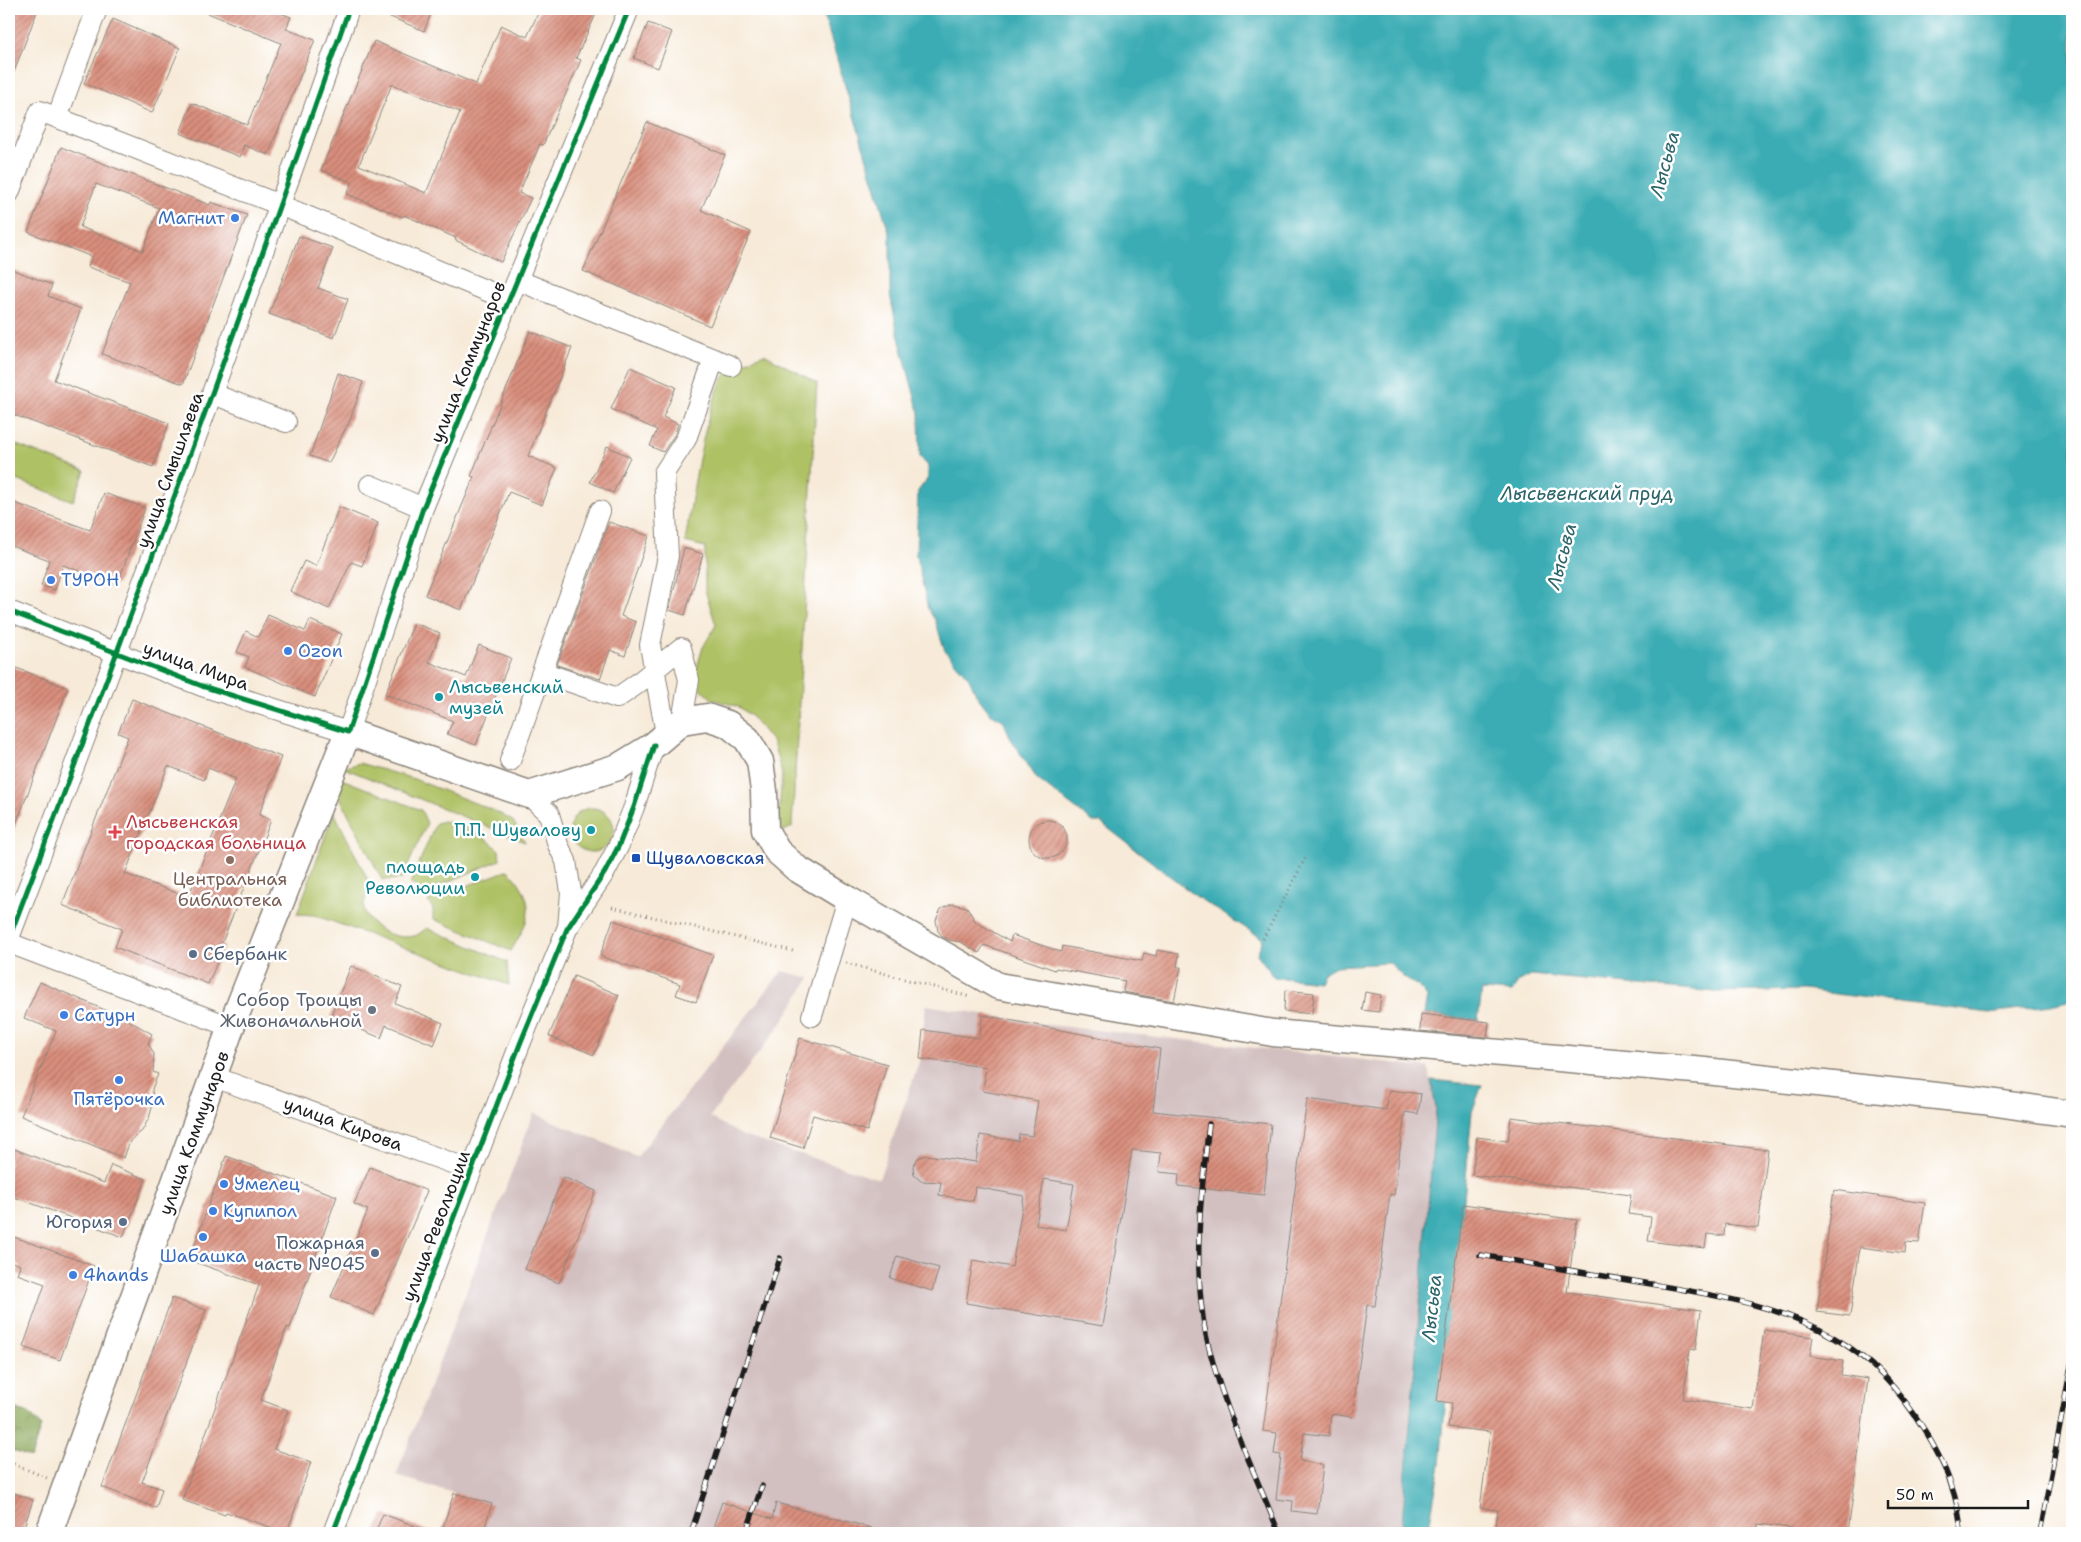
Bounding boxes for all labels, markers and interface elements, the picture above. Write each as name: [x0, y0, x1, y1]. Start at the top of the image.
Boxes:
water label: Лысьва: [1643, 128, 1685, 201]
place label: Магнит: [158, 206, 226, 230]
marker: Магнит: [229, 212, 241, 224]
street label: улица Коммунаров: [425, 277, 511, 447]
street label: улица Смышляева: [131, 388, 209, 552]
water label: Лысьвенский пруд: [1500, 481, 1673, 506]
water label: Лысьва: [1540, 520, 1582, 593]
place label: ТУРОН: [61, 568, 119, 592]
marker: ТУРОН: [45, 574, 57, 586]
street label: улица Мира: [140, 636, 252, 696]
place label: Ozon: [298, 639, 343, 663]
marker: Ozon: [282, 645, 294, 657]
place label: Лысьвенский музей: [449, 675, 564, 720]
marker: Лысьвенский музей: [433, 691, 445, 703]
place label: Лысьвенская городская больница: [126, 810, 306, 855]
place label: П.П. Шувалову: [454, 818, 581, 842]
marker: П.П. Шувалову: [585, 824, 597, 836]
marker: Лысьвенская городская больница: [108, 825, 122, 839]
place label: Щуваловская: [646, 846, 765, 870]
marker: Щуваловская: [630, 852, 642, 864]
marker: Центральная библиотека: [224, 854, 236, 866]
place label: площадь Революции: [365, 855, 465, 900]
place label: Центральная библиотека: [173, 867, 287, 912]
marker: площадь Революции: [469, 871, 481, 883]
place label: Сбербанк: [203, 942, 287, 966]
marker: Сбербанк: [187, 948, 199, 960]
place label: Собор Троицы Живоначальной: [220, 988, 362, 1033]
place label: Сатурн: [74, 1003, 135, 1027]
marker: Собор Троицы Живоначальной: [366, 1004, 378, 1016]
marker: Сатурн: [58, 1009, 70, 1021]
street label: улица Коммунаров: [153, 1048, 235, 1218]
marker: Пятёрочка: [113, 1074, 125, 1086]
place label: Пятёрочка: [73, 1087, 165, 1111]
street label: улица Кирова: [280, 1091, 406, 1157]
street label: улица Революции: [396, 1147, 476, 1305]
place label: Умелец: [234, 1172, 300, 1196]
marker: Умелец: [218, 1178, 230, 1190]
place label: Купипол: [223, 1199, 297, 1223]
marker: Купипол: [207, 1205, 219, 1217]
place label: Югория: [46, 1210, 113, 1234]
marker: Югория: [117, 1216, 129, 1228]
marker: Шабашка: [197, 1231, 209, 1243]
place label: Пожарная часть №045: [254, 1231, 365, 1276]
place label: Шабашка: [160, 1244, 246, 1268]
marker: Пожарная часть №045: [369, 1247, 381, 1259]
place label: 4hands: [83, 1263, 149, 1287]
marker: 4hands: [67, 1269, 79, 1281]
water label: Лысьва: [1415, 1273, 1447, 1344]
scale bar: [1888, 1477, 2028, 1509]
text: 50 m: [1896, 1485, 1934, 1505]

